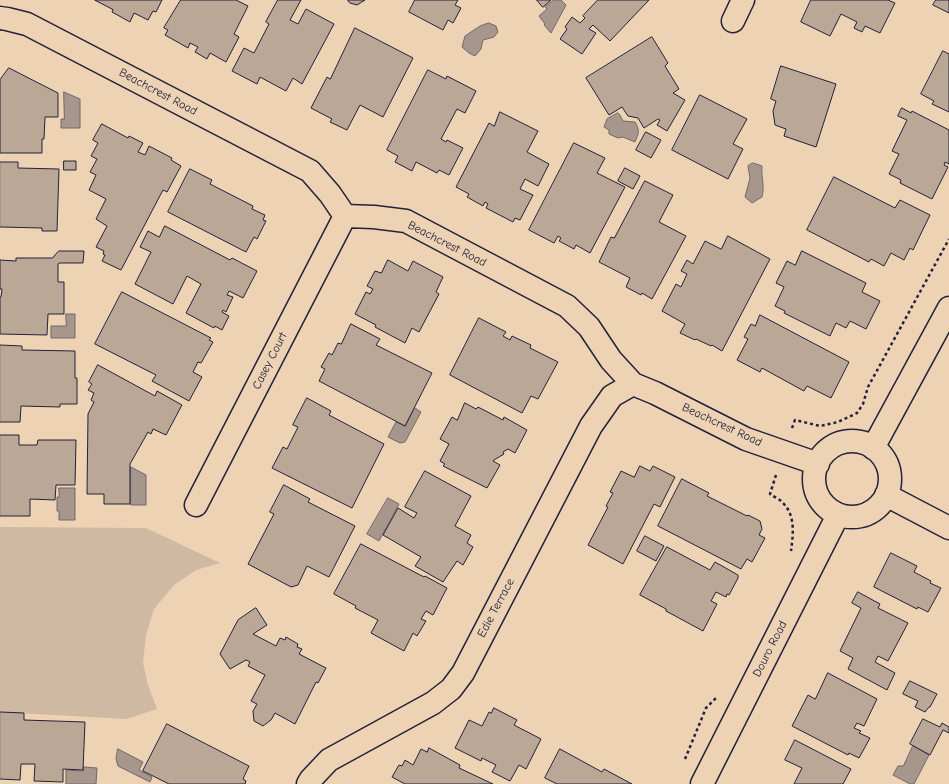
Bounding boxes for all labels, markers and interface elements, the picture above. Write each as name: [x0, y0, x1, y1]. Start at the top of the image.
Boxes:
street label: Beachcrest Road: [116, 65, 200, 119]
street label: Beachcrest Road: [405, 218, 489, 270]
street label: Casey Court: [250, 330, 290, 392]
street label: Beachcrest Road: [680, 400, 764, 450]
street label: Edie Terrace: [474, 576, 518, 640]
street label: Douro Road: [750, 619, 790, 679]

